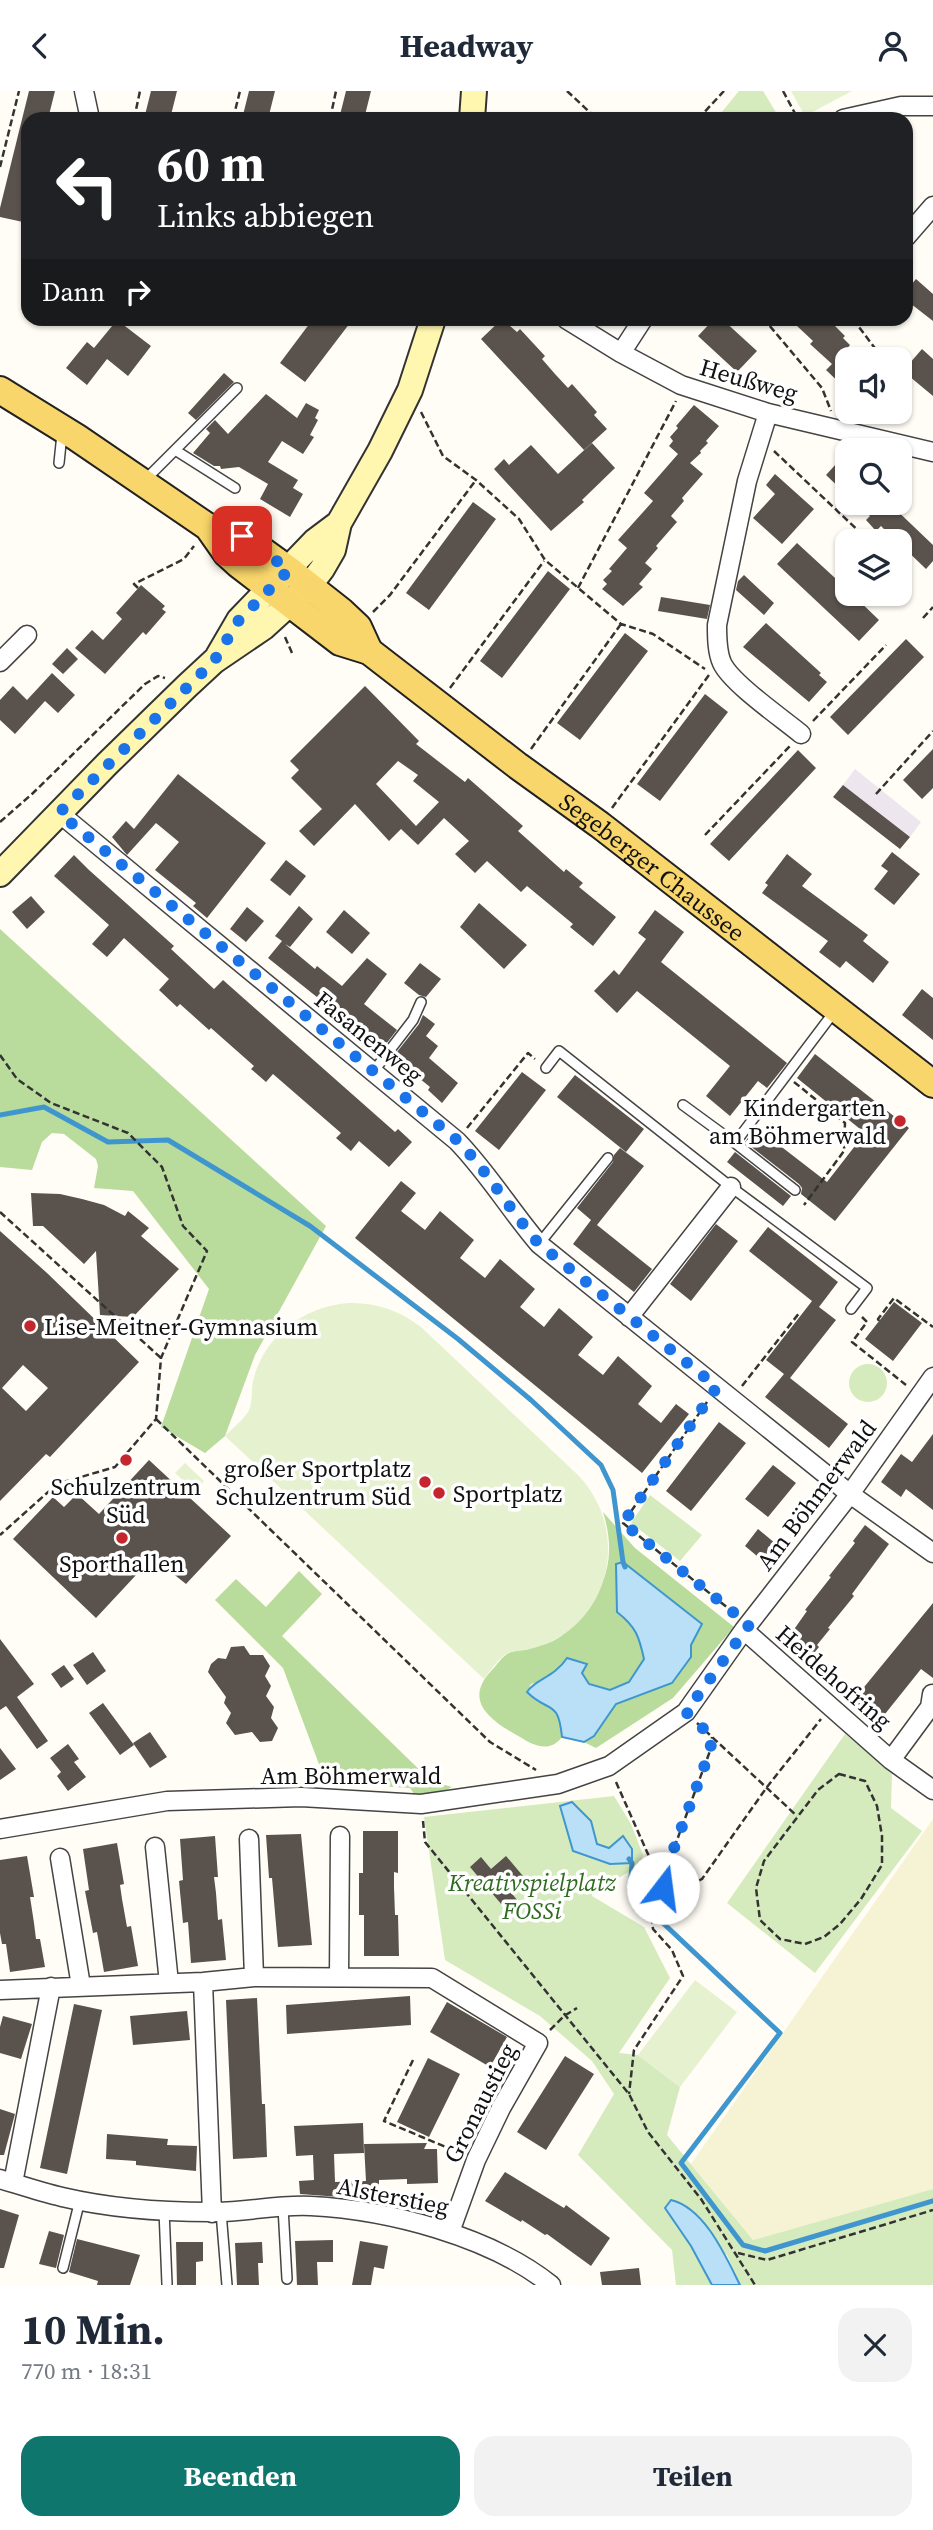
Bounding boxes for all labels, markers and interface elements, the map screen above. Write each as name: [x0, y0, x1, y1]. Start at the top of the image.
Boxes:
text: Headway: [400, 24, 533, 68]
icon: back: [21, 27, 59, 65]
icon: person: [874, 27, 912, 65]
text: 60 m: [157, 130, 265, 197]
icon: left: [42, 140, 133, 231]
text: Links abbiegen: [157, 194, 374, 238]
icon: right: [119, 273, 157, 311]
text: Dann: [42, 274, 105, 310]
map controls: [835, 347, 912, 606]
button: sound: [835, 347, 912, 424]
street label: Heußweg: [696, 350, 802, 410]
button: search: [835, 438, 912, 515]
pin: [212, 506, 272, 566]
icon: arrive: [223, 517, 261, 555]
button: layers: [835, 529, 912, 606]
street label: Segeberger Chaussee: [553, 785, 752, 949]
street label: Fasanenweg: [308, 983, 430, 1091]
place label: Kindergarten am Böhmerwald: [709, 1091, 886, 1152]
marker: Kindergarten am Böhmerwald: [892, 1113, 908, 1129]
place label: Lise-Meitner-Gymnasium: [44, 1310, 318, 1343]
marker: Lise-Meitner-Gymnasium: [22, 1318, 38, 1334]
street label: Am Böhmerwald: [748, 1413, 884, 1577]
marker: Schulzentrum Süd: [118, 1452, 134, 1468]
place label: großer Sportplatz Schulzentrum Süd: [216, 1452, 411, 1513]
place label: Schulzentrum Süd: [51, 1470, 201, 1531]
marker: großer Sportplatz Schulzentrum Süd: [417, 1474, 433, 1490]
place label: Sportplatz: [453, 1477, 562, 1510]
marker: Sportplatz: [431, 1485, 447, 1501]
marker: Sporthallen: [114, 1530, 130, 1546]
place label: Sporthallen: [59, 1547, 185, 1580]
street label: Heidehofring: [769, 1617, 899, 1737]
street label: Am Böhmerwald: [261, 1759, 442, 1792]
position arrow: [626, 1851, 700, 1925]
park label: Kreativspielplatz FOSSi: [447, 1866, 617, 1927]
street label: Gronaustieg: [436, 2037, 524, 2169]
street label: Alsterstieg: [334, 2169, 452, 2223]
text: 10 Min.: [21, 2300, 165, 2358]
button: close: [838, 2308, 912, 2382]
text: 770 m · 18:31: [21, 2355, 152, 2387]
button: Beenden: [21, 2436, 460, 2516]
button: Teilen: [474, 2436, 912, 2516]

